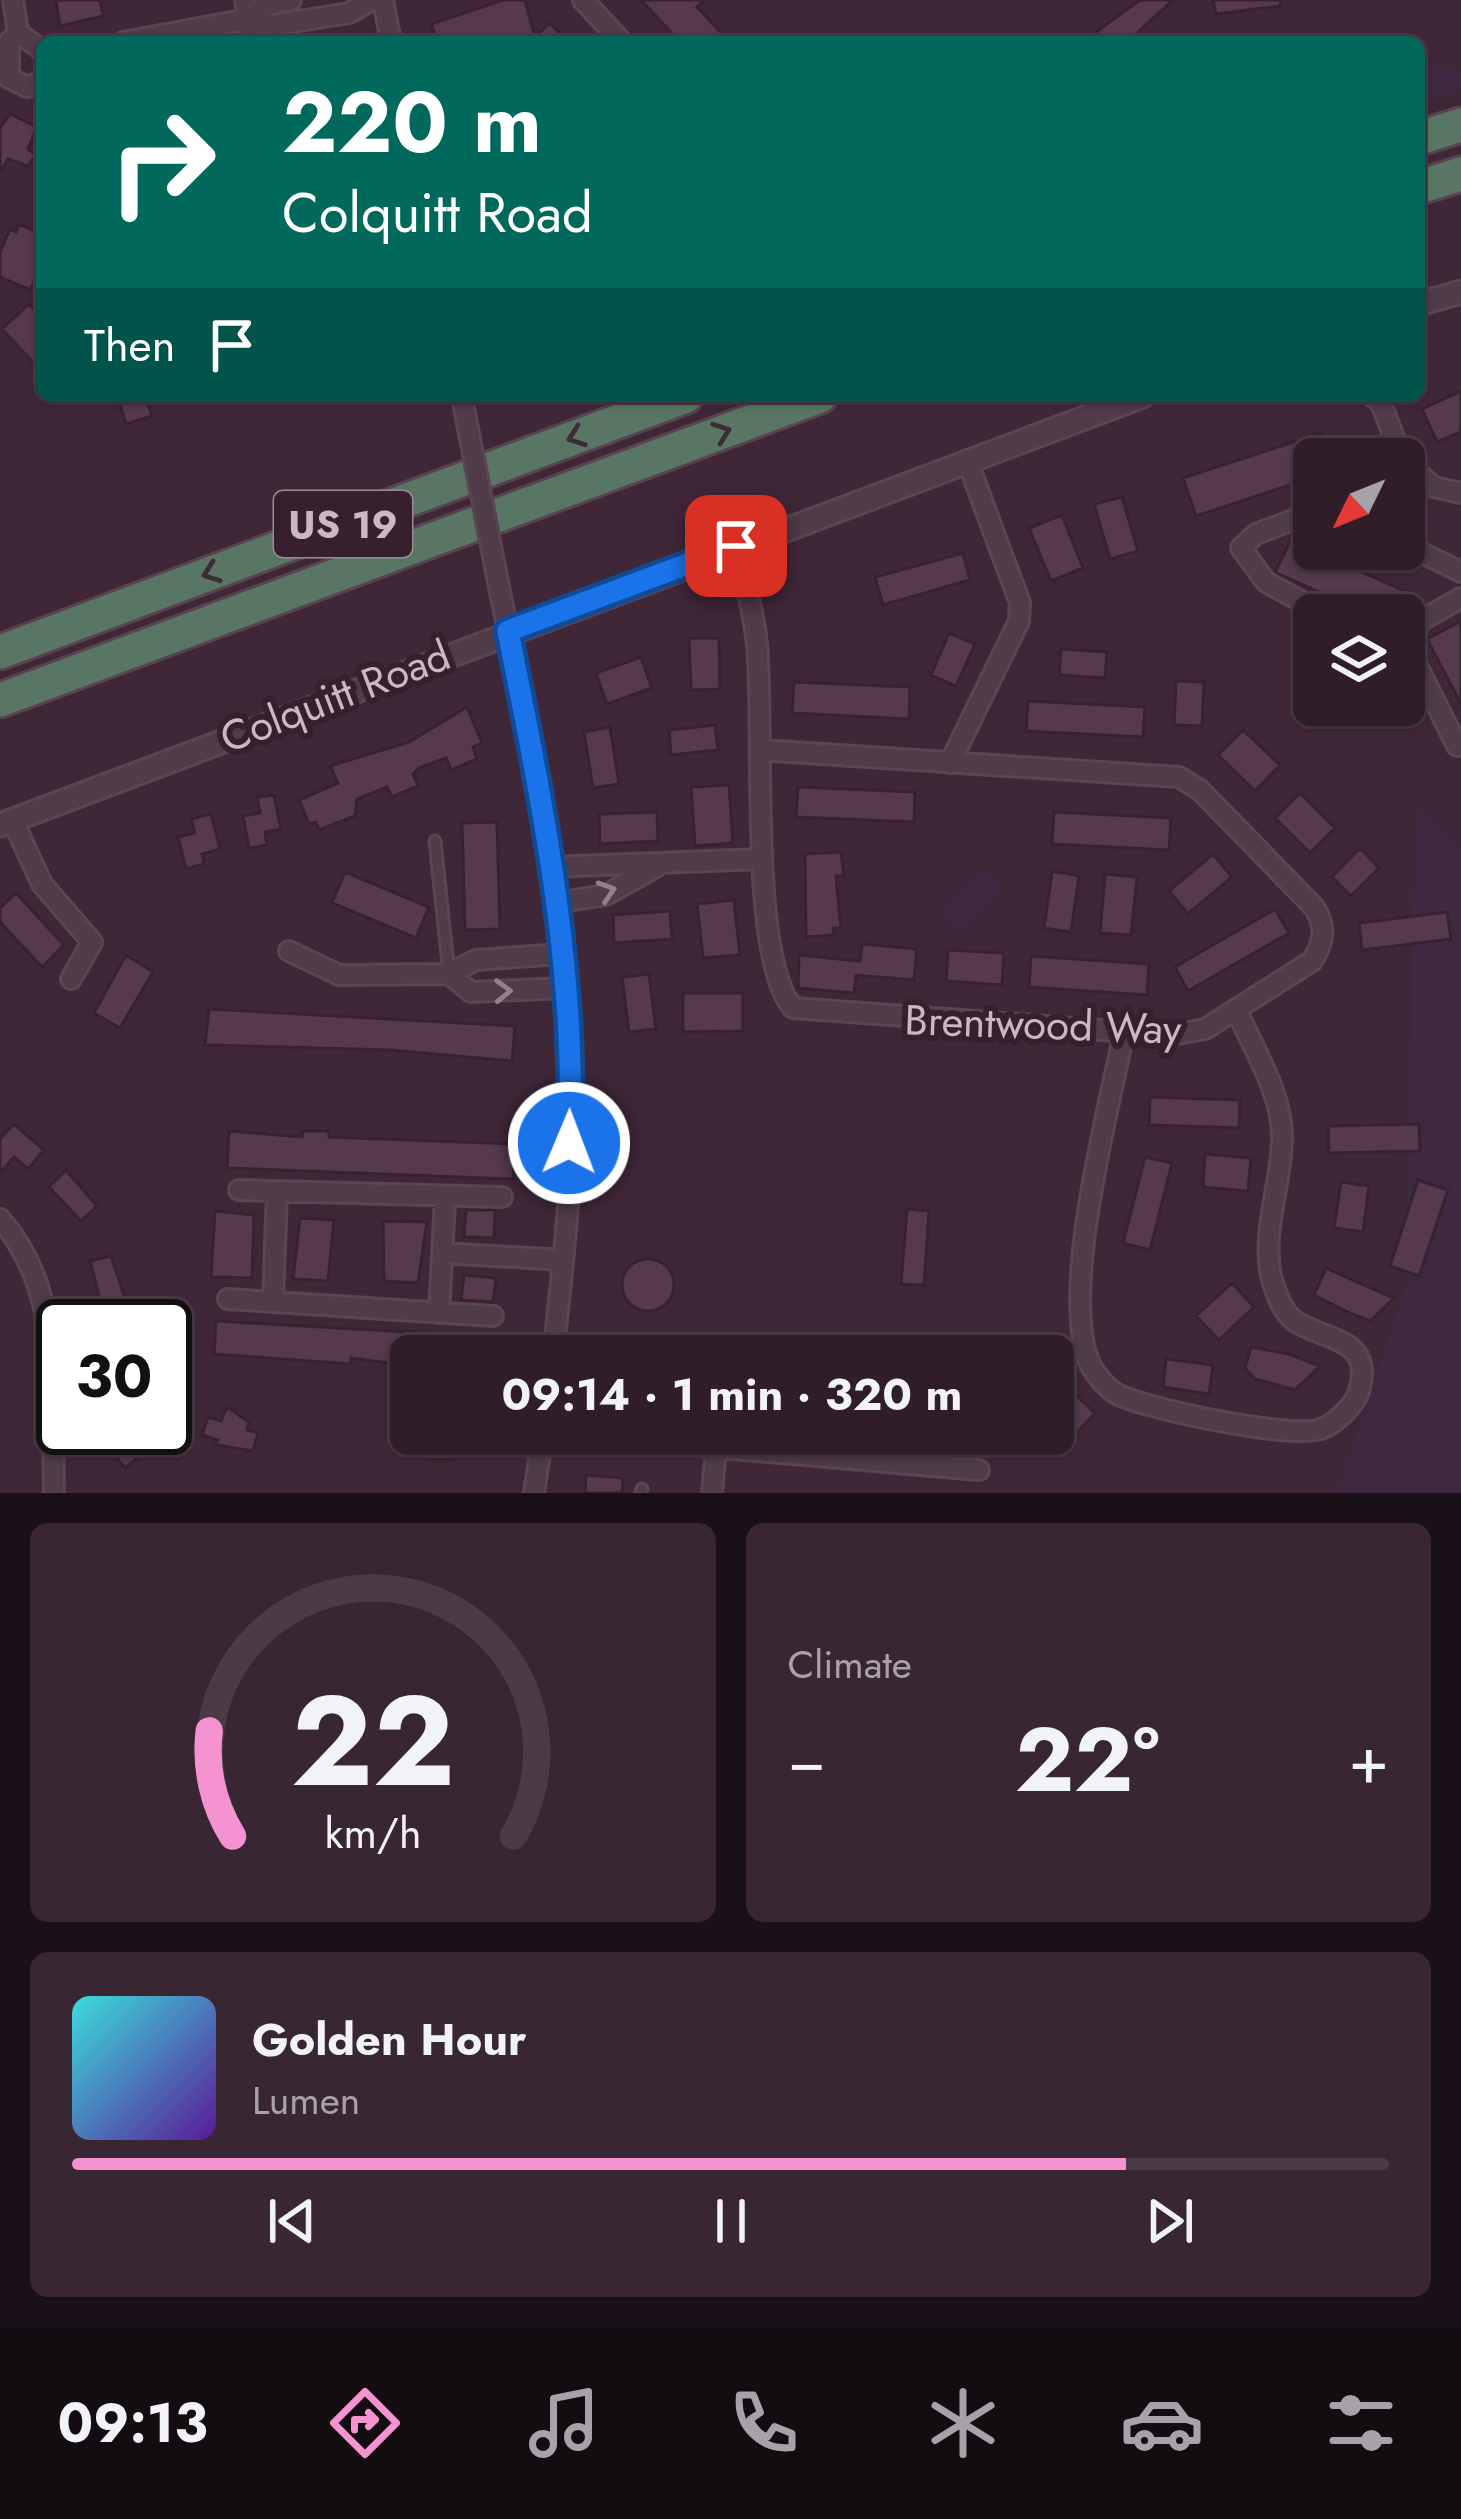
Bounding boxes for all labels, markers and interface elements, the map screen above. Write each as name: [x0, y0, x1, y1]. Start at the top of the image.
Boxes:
text: 220 m: [282, 62, 542, 184]
icon: right: [84, 84, 240, 240]
text: Colquitt Road: [282, 174, 593, 252]
icon: arrive: [199, 312, 265, 378]
text: Then: [84, 313, 175, 378]
one-way arrow: [710, 422, 731, 447]
one-way arrow: [567, 423, 588, 447]
north arrow: [1293, 438, 1425, 570]
map controls: [1293, 438, 1425, 726]
road number: US 19: [274, 491, 412, 557]
pin: [685, 495, 787, 597]
icon: arrive: [703, 513, 769, 579]
one-way arrow: [201, 559, 222, 583]
button: layers: [1293, 594, 1425, 726]
street label: Colquitt Road: [211, 625, 459, 768]
one-way arrow: [596, 881, 617, 906]
one-way arrow: [494, 978, 513, 1004]
street label: Brentwood Way: [903, 989, 1183, 1060]
position arrow: [506, 1080, 632, 1206]
speed limit sign: 30: [36, 1299, 192, 1455]
text: 09:14 · 1 min · 320 m: [502, 1362, 962, 1427]
text: Climate: [788, 1636, 912, 1693]
text: 22: [291, 1651, 455, 1832]
text: 22°: [1015, 1695, 1160, 1825]
text: −: [788, 1712, 826, 1808]
text: +: [1348, 1712, 1389, 1808]
text: km/h: [324, 1801, 421, 1863]
text: Golden Hour: [252, 2007, 527, 2072]
text: Lumen: [252, 2072, 360, 2129]
icon: previous: [259, 2188, 325, 2254]
icon: pause: [698, 2188, 764, 2254]
icon: next: [1137, 2188, 1203, 2254]
icon: directions: [323, 2381, 407, 2465]
icon: music: [522, 2381, 606, 2465]
icon: phone: [722, 2381, 806, 2465]
icon: climate: [921, 2381, 1005, 2465]
icon: car: [1120, 2381, 1204, 2465]
icon: filters: [1319, 2381, 1403, 2465]
text: 09:13: [58, 2384, 208, 2462]

